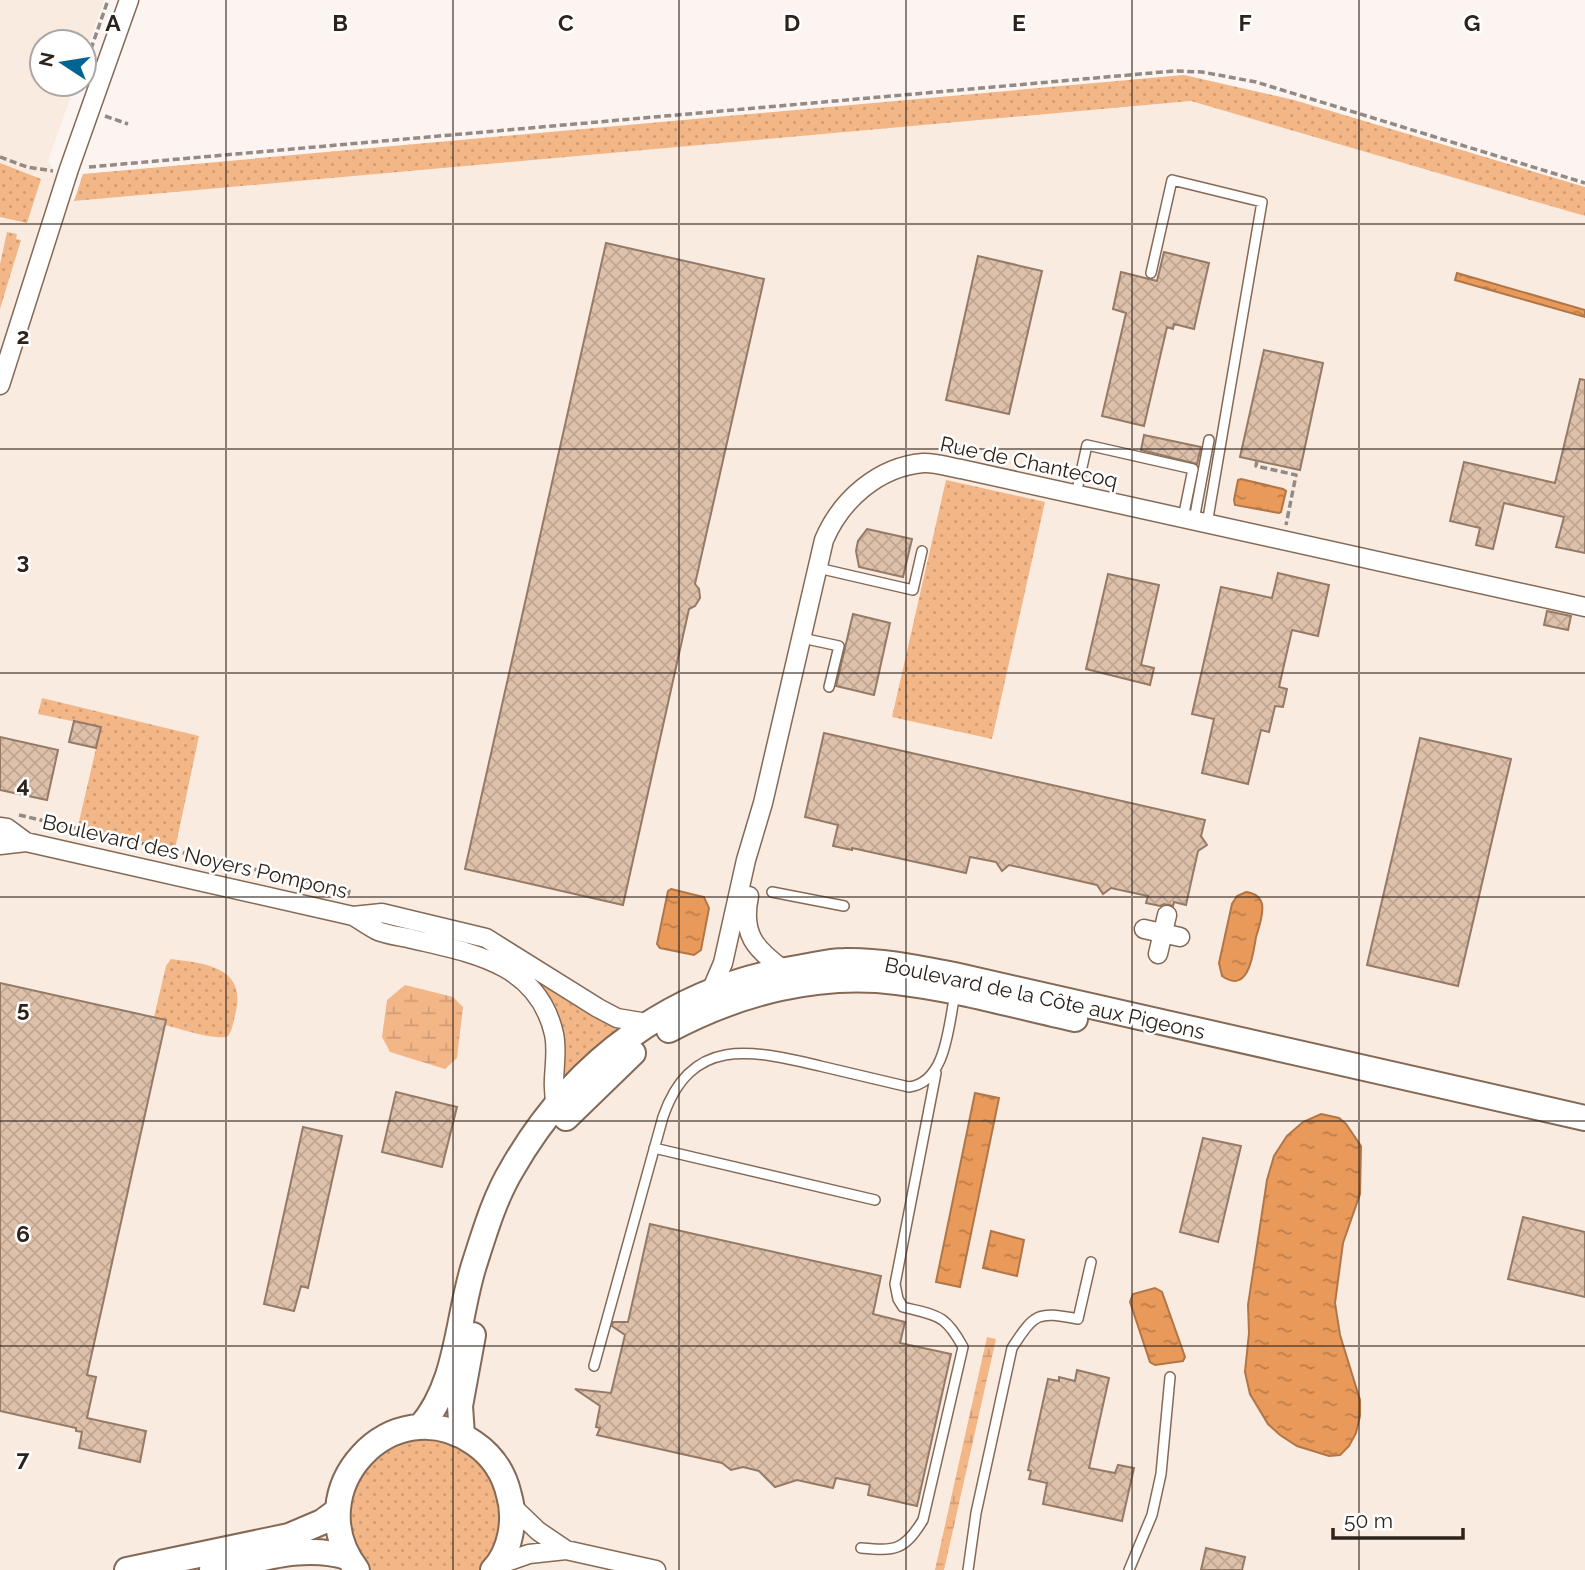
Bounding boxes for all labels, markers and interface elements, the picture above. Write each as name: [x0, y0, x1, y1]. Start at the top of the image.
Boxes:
text: A: [105, 9, 121, 36]
text: B: [332, 9, 348, 36]
text: C: [558, 9, 574, 36]
text: D: [784, 9, 800, 36]
text: E: [1012, 9, 1026, 36]
text: F: [1238, 9, 1252, 36]
text: G: [1464, 9, 1480, 36]
north arrow: [28, 28, 98, 98]
text: N: [34, 50, 59, 69]
text: 2: [17, 322, 29, 349]
street label: Rue de Chantecoq: [938, 431, 1120, 493]
text: 3: [17, 547, 29, 574]
text: 4: [16, 771, 30, 798]
street label: Boulevard des Noyers Pompons: [40, 809, 350, 903]
street label: Boulevard de la Côte aux Pigeons: [883, 952, 1207, 1044]
text: 5: [17, 995, 30, 1022]
text: 6: [16, 1220, 30, 1247]
text: 7: [17, 1444, 30, 1471]
scale bar: [1333, 1496, 1462, 1540]
text: 50 m: [1344, 1508, 1393, 1533]

